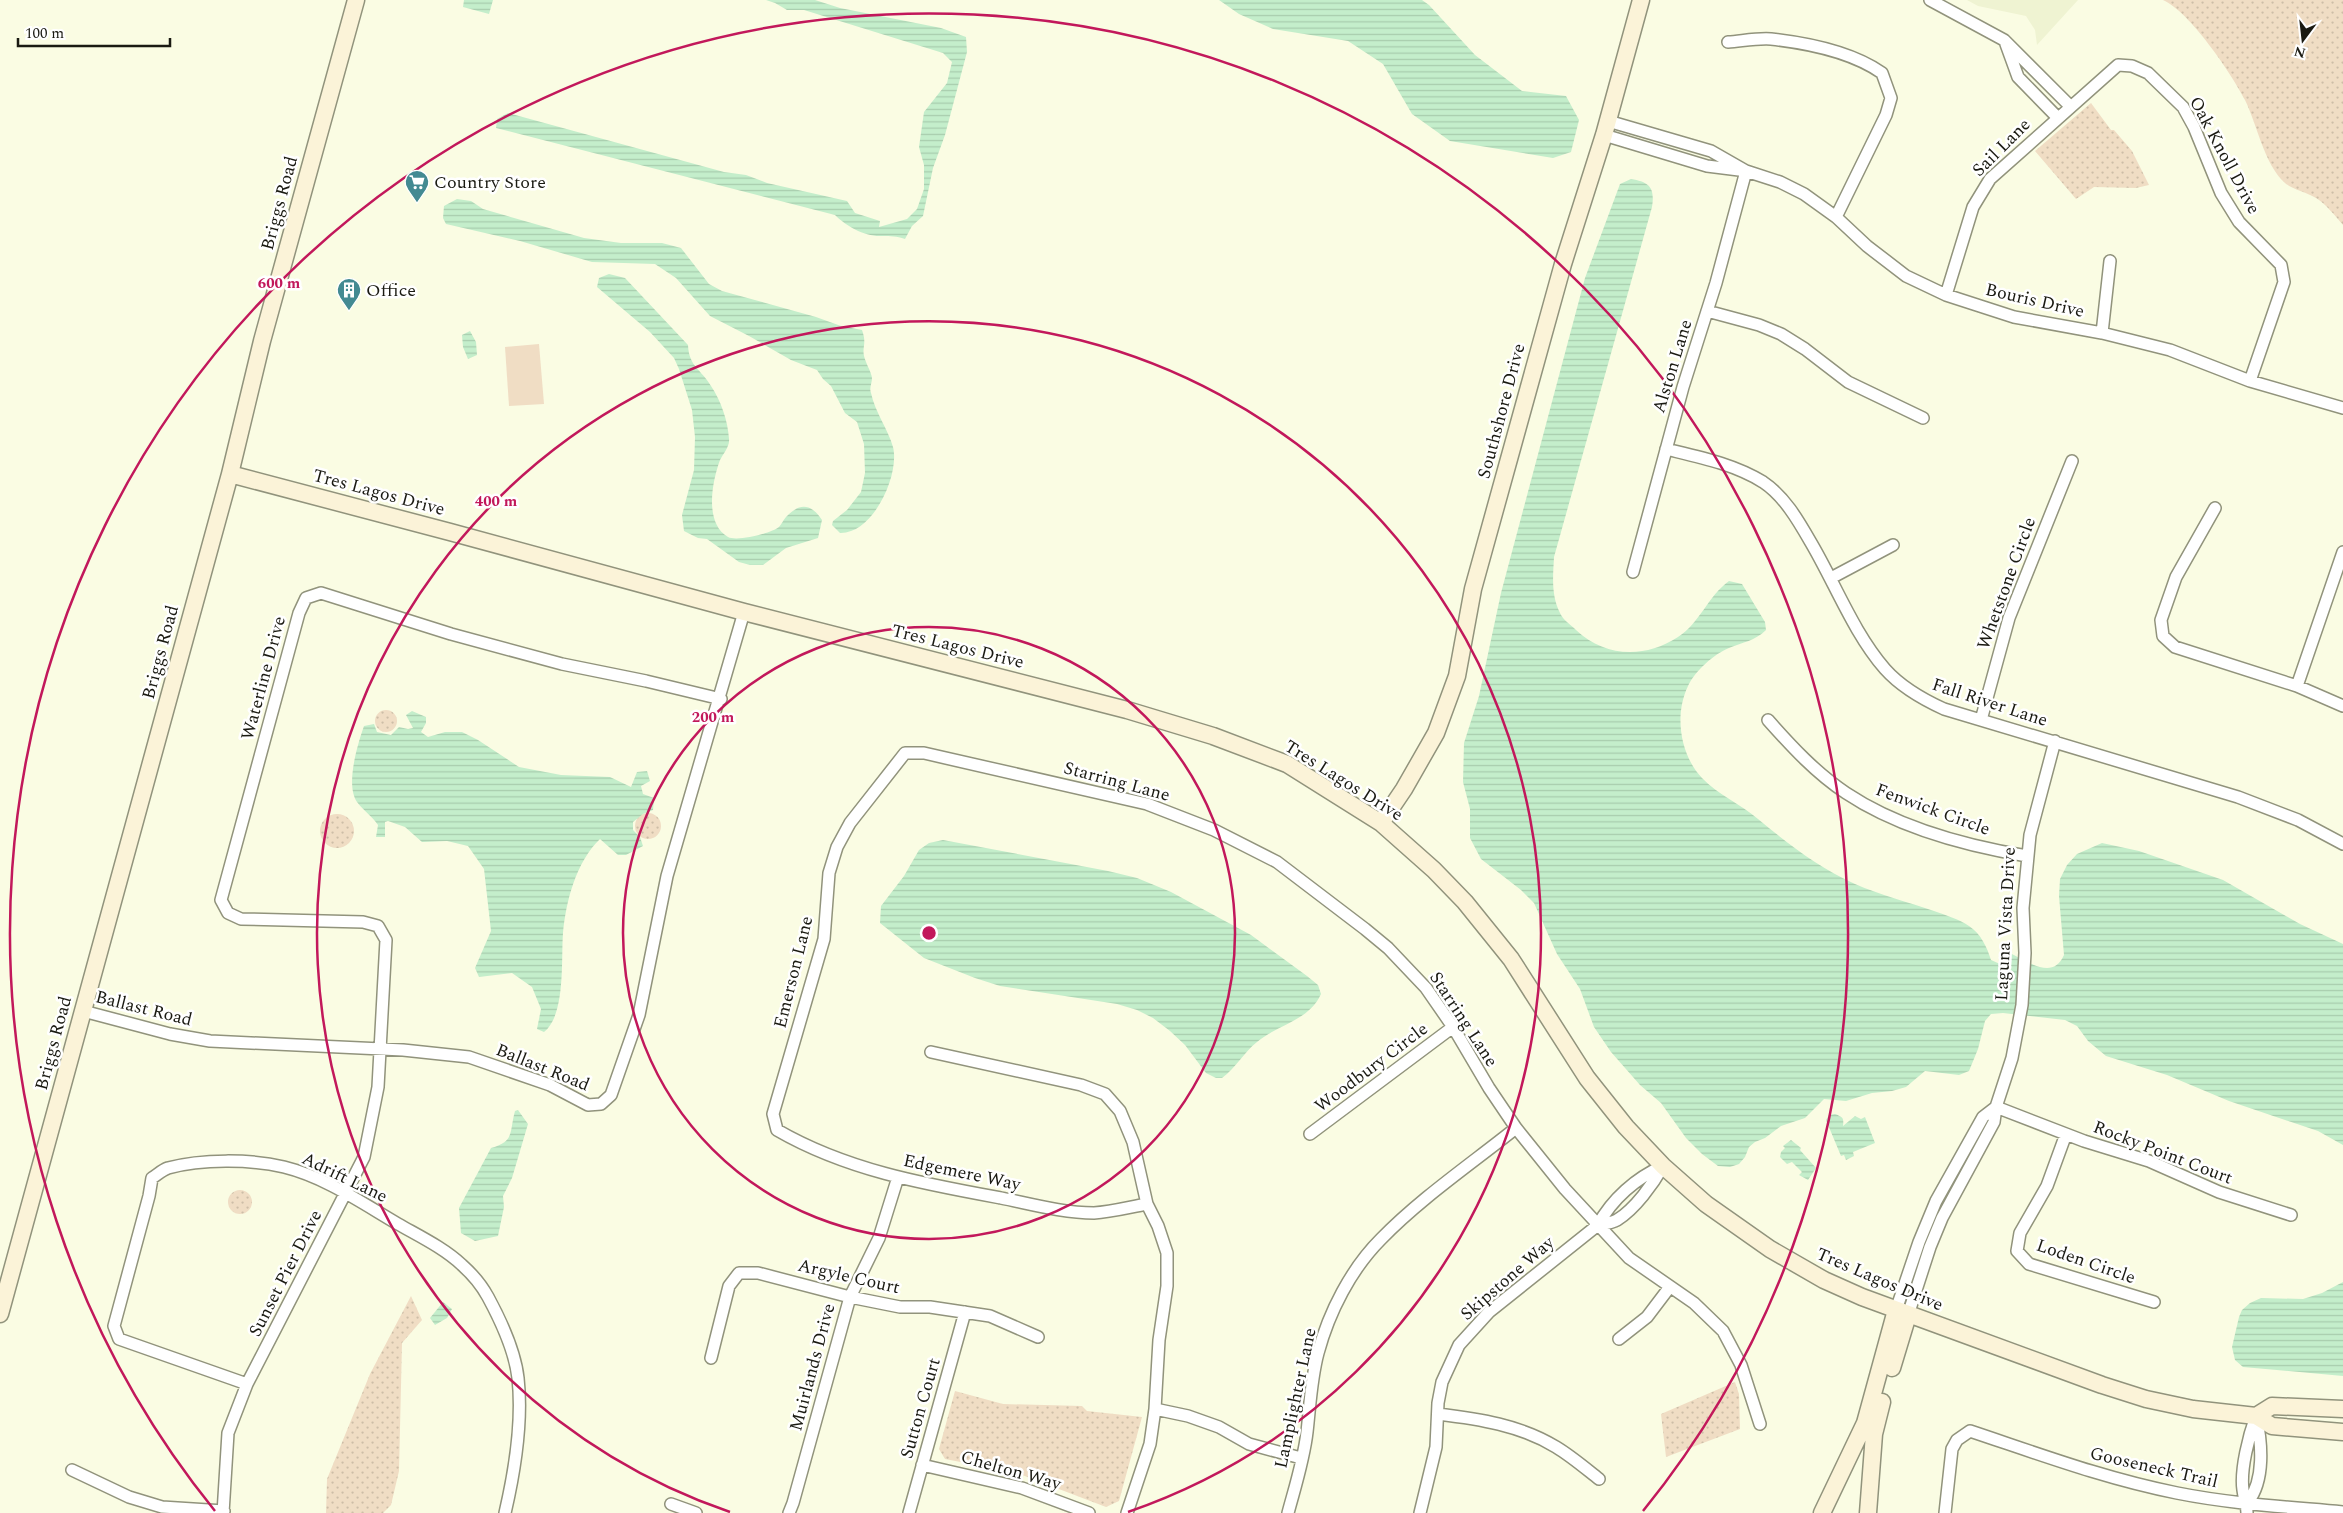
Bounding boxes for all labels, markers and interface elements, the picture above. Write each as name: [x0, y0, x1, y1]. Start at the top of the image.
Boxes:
scale bar: [18, 15, 170, 47]
north arrow: [2278, 15, 2328, 65]
text: 100 m: [25, 22, 64, 45]
text: N: [2292, 40, 2308, 64]
street label: Oak Knoll Drive: [2182, 91, 2267, 219]
street label: Sail Lane: [1966, 112, 2037, 183]
street label: Briggs Road: [254, 153, 305, 253]
supermarket icon: Country Store: [404, 169, 430, 203]
place label: Country Store: [434, 169, 546, 196]
text: 600 m: [258, 272, 301, 295]
street label: Bouris Drive: [1983, 276, 2087, 325]
building icon: Office: [336, 277, 362, 311]
place label: Office: [366, 277, 416, 304]
street label: Alston Lane: [1645, 316, 1700, 416]
street label: Southshore Drive: [1470, 341, 1533, 482]
street label: Tres Lagos Drive: [310, 462, 448, 523]
text: 400 m: [475, 490, 518, 513]
street label: Whetstone Circle: [1970, 513, 2043, 653]
street label: Briggs Road: [135, 602, 186, 702]
street label: Waterline Drive: [234, 613, 293, 743]
street label: Tres Lagos Drive: [889, 617, 1027, 676]
street label: Fall River Lane: [1928, 671, 2051, 734]
text: 200 m: [692, 706, 735, 729]
street label: Tres Lagos Drive: [1279, 733, 1408, 828]
street label: Starring Lane: [1061, 754, 1173, 809]
street label: Fenwick Circle: [1872, 776, 1994, 843]
street label: Laguna Vista Drive: [1988, 846, 2023, 1002]
street label: Emerson Lane: [766, 913, 820, 1031]
centre of rings: [920, 924, 938, 942]
street label: Starring Lane: [1423, 966, 1505, 1072]
street label: Ballast Road: [93, 983, 195, 1034]
street label: Briggs Road: [28, 993, 79, 1093]
street label: Woodbury Circle: [1309, 1016, 1434, 1119]
street label: Ballast Road: [492, 1036, 594, 1099]
street label: Rocky Point Court: [2089, 1113, 2237, 1192]
street label: Adrift Lane: [297, 1145, 392, 1210]
street label: Edgemere Way: [901, 1147, 1024, 1198]
street label: Sunset Pier Drive: [242, 1205, 329, 1341]
street label: Skipstone Way: [1454, 1229, 1561, 1327]
street label: Loden Circle: [2033, 1232, 2139, 1291]
street label: Tres Lagos Drive: [1812, 1241, 1947, 1318]
street label: Argyle Court: [795, 1252, 903, 1301]
street label: Muirlands Drive: [782, 1300, 842, 1434]
street label: Lamplighter Lane: [1267, 1325, 1324, 1471]
street label: Sutton Court: [893, 1355, 948, 1462]
street label: Gooseneck Trail: [2087, 1440, 2221, 1495]
street label: Chelton Way: [958, 1443, 1066, 1498]

